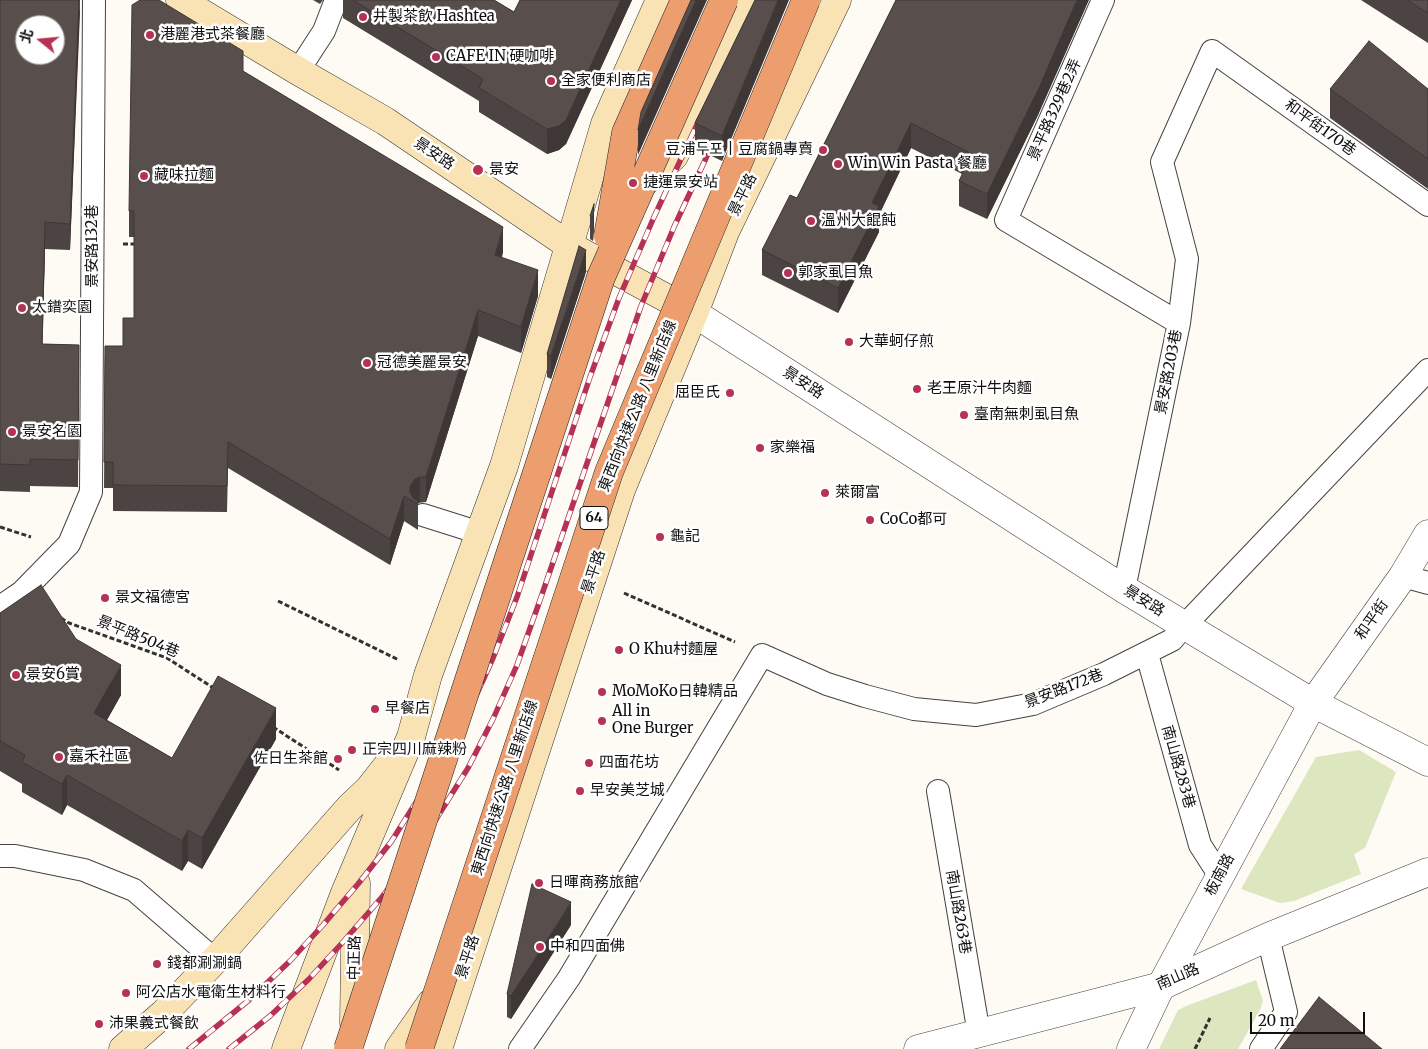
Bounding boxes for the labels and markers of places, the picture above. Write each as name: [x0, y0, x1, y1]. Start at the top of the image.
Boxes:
place label: 井製茶飲 Hashtea: [373, 8, 495, 26]
marker: 井製茶飲 Hashtea: [357, 11, 369, 23]
place label: 港麗港式茶餐廳: [160, 26, 265, 44]
marker: 港麗港式茶餐廳: [144, 29, 156, 41]
place label: CAFE IN 硬咖啡: [446, 48, 554, 66]
marker: CAFE IN 硬咖啡: [430, 51, 442, 63]
place label: 全家便利商店: [561, 72, 651, 90]
marker: 全家便利商店: [545, 75, 557, 87]
place label: 豆浦두포丨豆腐鍋專賣: [665, 141, 813, 159]
marker: 豆浦두포丨豆腐鍋專賣: [817, 144, 829, 156]
place label: Win Win Pasta 餐廳: [848, 155, 987, 173]
marker: Win Win Pasta 餐廳: [832, 158, 844, 170]
place label: 景安: [489, 161, 519, 179]
marker: 景安: [471, 163, 485, 177]
place label: 藏味拉麵: [154, 167, 214, 185]
marker: 藏味拉麵: [138, 170, 150, 182]
place label: 捷運景安站: [643, 174, 718, 192]
marker: 捷運景安站: [627, 177, 639, 189]
place label: 溫州大餛飩: [821, 212, 896, 230]
marker: 溫州大餛飩: [805, 215, 817, 227]
place label: 郭家虱目魚: [798, 264, 873, 282]
marker: 郭家虱目魚: [782, 267, 794, 279]
place label: 太鐠奕園: [32, 299, 92, 317]
marker: 太鐠奕園: [16, 302, 28, 314]
place label: 大華蚵仔煎: [859, 333, 934, 351]
marker: 大華蚵仔煎: [843, 336, 855, 348]
place label: 冠德美麗景安: [377, 354, 467, 372]
marker: 冠德美麗景安: [361, 357, 373, 369]
place label: 老王原汁牛肉麵: [927, 380, 1032, 398]
marker: 老王原汁牛肉麵: [911, 383, 923, 395]
place label: 屈臣氏: [675, 384, 720, 402]
marker: 屈臣氏: [724, 387, 736, 399]
place label: 臺南無刺虱目魚: [974, 406, 1079, 424]
marker: 臺南無刺虱目魚: [958, 409, 970, 421]
place label: 景安名園: [22, 423, 82, 441]
marker: 景安名園: [6, 426, 18, 438]
place label: 家樂福: [770, 439, 815, 457]
marker: 家樂福: [754, 442, 766, 454]
place label: 萊爾富: [835, 484, 880, 502]
marker: 萊爾富: [819, 487, 831, 499]
place label: CoCo都可: [880, 511, 947, 529]
marker: CoCo都可: [864, 514, 876, 526]
place label: 龜記: [670, 528, 700, 546]
marker: 龜記: [654, 531, 666, 543]
place label: 景文福德宮: [115, 589, 190, 607]
marker: 景文福德宮: [99, 592, 111, 604]
place label: O Khu村麵屋: [629, 641, 718, 659]
marker: O Khu村麵屋: [613, 644, 625, 656]
place label: 景安6賞: [26, 666, 80, 684]
marker: 景安6賞: [10, 669, 22, 681]
place label: MoMoKo日韓精品: [612, 683, 738, 701]
marker: MoMoKo日韓精品: [596, 686, 608, 698]
place label: 早餐店: [385, 700, 430, 718]
marker: 早餐店: [369, 703, 381, 715]
place label: All in One Burger: [612, 703, 694, 738]
marker: All in One Burger: [596, 715, 608, 727]
place label: 正宗四川麻辣粉: [362, 741, 467, 759]
marker: 正宗四川麻辣粉: [346, 744, 358, 756]
place label: 嘉禾社區: [69, 748, 129, 766]
place label: 佐日生茶館: [253, 750, 328, 768]
marker: 嘉禾社區: [53, 751, 65, 763]
marker: 佐日生茶館: [332, 753, 344, 765]
place label: 四面花坊: [599, 754, 659, 772]
marker: 四面花坊: [583, 757, 595, 769]
place label: 早安美芝城: [590, 782, 665, 800]
marker: 早安美芝城: [574, 785, 586, 797]
place label: 日暉商務旅館: [549, 874, 639, 892]
marker: 日暉商務旅館: [533, 877, 545, 889]
place label: 中和四面佛: [550, 938, 625, 956]
marker: 中和四面佛: [534, 941, 546, 953]
place label: 錢都涮涮鍋: [167, 955, 242, 973]
marker: 錢都涮涮鍋: [151, 958, 163, 970]
place label: 阿公店水電衛生材料行: [136, 984, 286, 1002]
marker: 阿公店水電衛生材料行: [120, 987, 132, 999]
place label: 沛果義式餐飲: [109, 1015, 199, 1033]
marker: 沛果義式餐飲: [93, 1018, 105, 1030]

